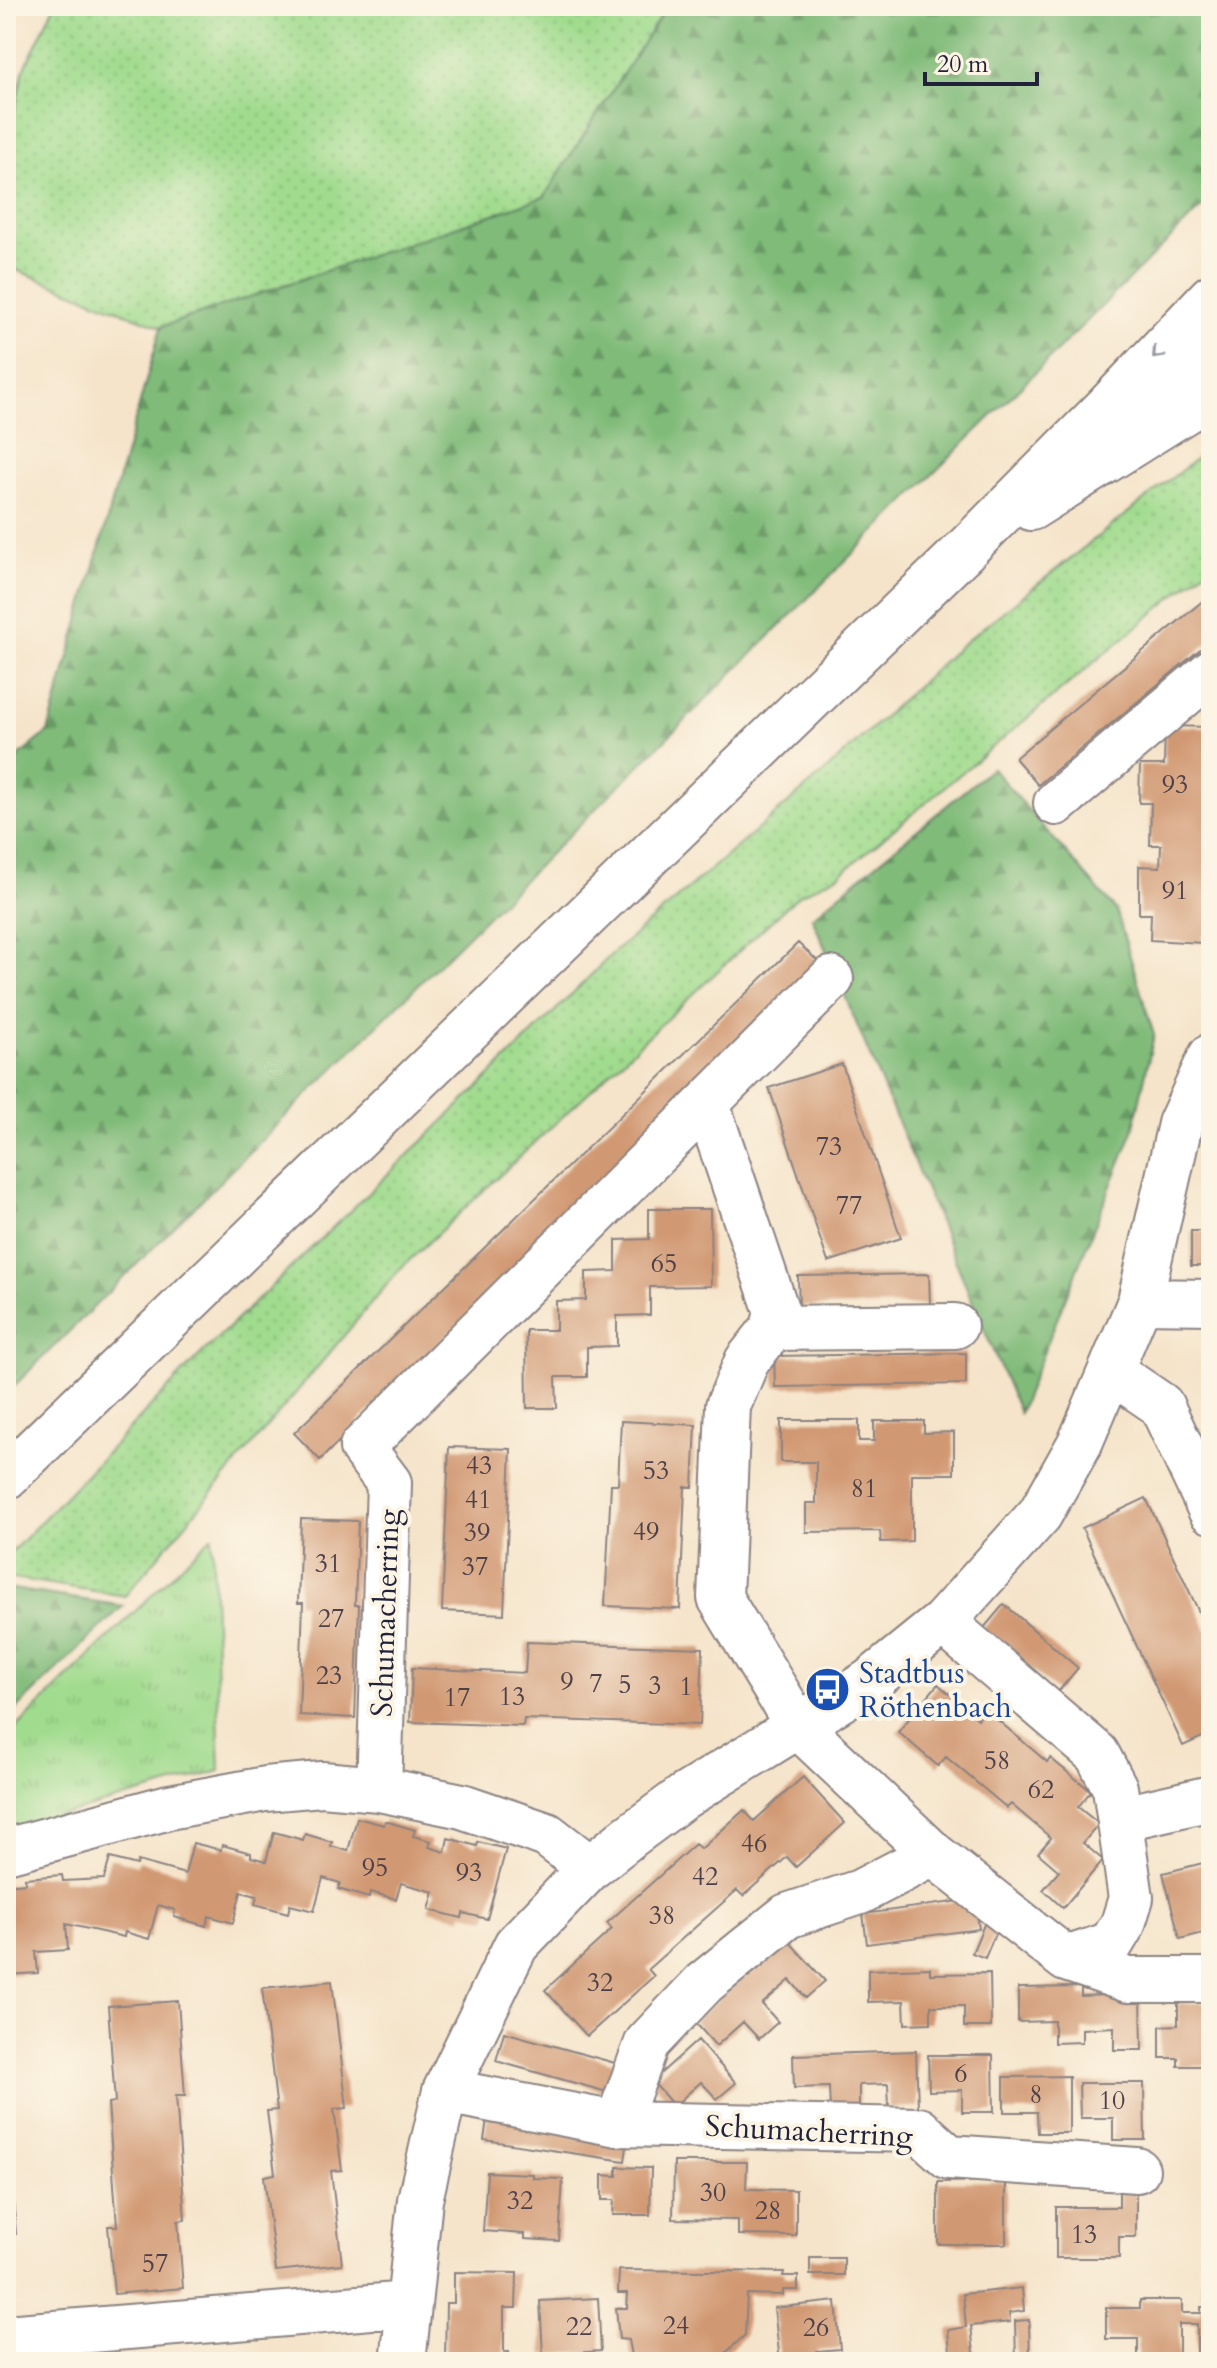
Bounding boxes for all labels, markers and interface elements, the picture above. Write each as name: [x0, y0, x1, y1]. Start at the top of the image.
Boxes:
scale bar: [925, 36, 1037, 86]
text: 20 m: [937, 48, 989, 81]
one-way arrow: [1152, 345, 1167, 359]
house number: 93: [1162, 767, 1188, 802]
house number: 91: [1162, 873, 1188, 908]
house number: 73: [816, 1129, 842, 1164]
house number: 77: [836, 1188, 862, 1223]
house number: 65: [651, 1246, 677, 1281]
house number: 43: [466, 1448, 492, 1483]
house number: 53: [643, 1453, 669, 1488]
house number: 81: [851, 1471, 877, 1506]
house number: 41: [465, 1482, 491, 1517]
street label: Schumacherring: [361, 1508, 410, 1718]
house number: 49: [633, 1514, 659, 1549]
house number: 39: [464, 1515, 490, 1550]
house number: 31: [315, 1546, 341, 1581]
house number: 37: [462, 1549, 488, 1584]
house number: 27: [318, 1601, 344, 1636]
place label: Stadtbus Röthenbach: [859, 1653, 1012, 1728]
house number: 23: [316, 1658, 342, 1693]
house number: 9: [560, 1664, 574, 1699]
house number: 7: [589, 1666, 603, 1701]
bus stop icon: Stadtbus Röthenbach: [804, 1666, 852, 1714]
house number: 5: [618, 1667, 632, 1702]
house number: 3: [648, 1668, 662, 1703]
house number: 1: [679, 1669, 693, 1704]
house number: 13: [499, 1679, 525, 1714]
house number: 17: [444, 1680, 470, 1715]
house number: 58: [984, 1743, 1010, 1778]
house number: 62: [1028, 1772, 1054, 1807]
house number: 46: [741, 1826, 767, 1861]
house number: 95: [362, 1850, 388, 1885]
house number: 93: [456, 1855, 482, 1890]
house number: 42: [692, 1859, 718, 1894]
house number: 38: [649, 1898, 675, 1933]
house number: 32: [587, 1965, 613, 2000]
house number: 6: [954, 2056, 968, 2091]
house number: 8: [1029, 2077, 1043, 2112]
house number: 10: [1099, 2083, 1125, 2118]
street label: Schumacherring: [704, 2106, 914, 2157]
house number: 30: [700, 2175, 726, 2210]
house number: 32: [507, 2183, 533, 2218]
house number: 28: [755, 2193, 781, 2228]
house number: 13: [1071, 2217, 1097, 2252]
house number: 57: [142, 2246, 168, 2281]
house number: 24: [663, 2308, 689, 2343]
house number: 22: [566, 2309, 592, 2344]
house number: 26: [803, 2310, 829, 2345]

